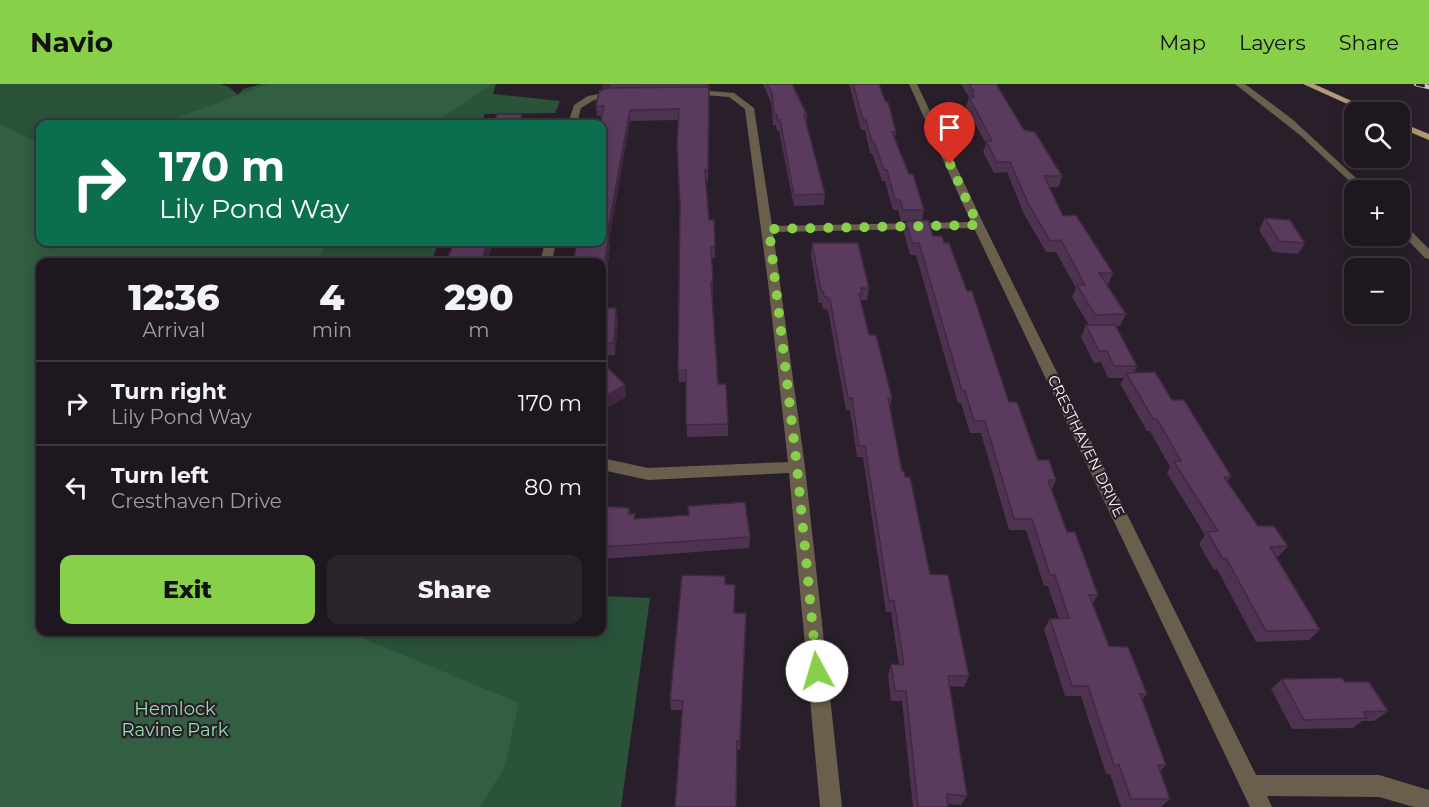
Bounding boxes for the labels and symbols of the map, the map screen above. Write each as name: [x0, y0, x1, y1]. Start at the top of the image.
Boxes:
pin: [924, 102, 975, 164]
street label: CRESTHAVEN DRIVE: [1044, 372, 1129, 520]
position arrow: [785, 639, 849, 703]
park label: Hemlock Ravine Park: [122, 698, 229, 741]

